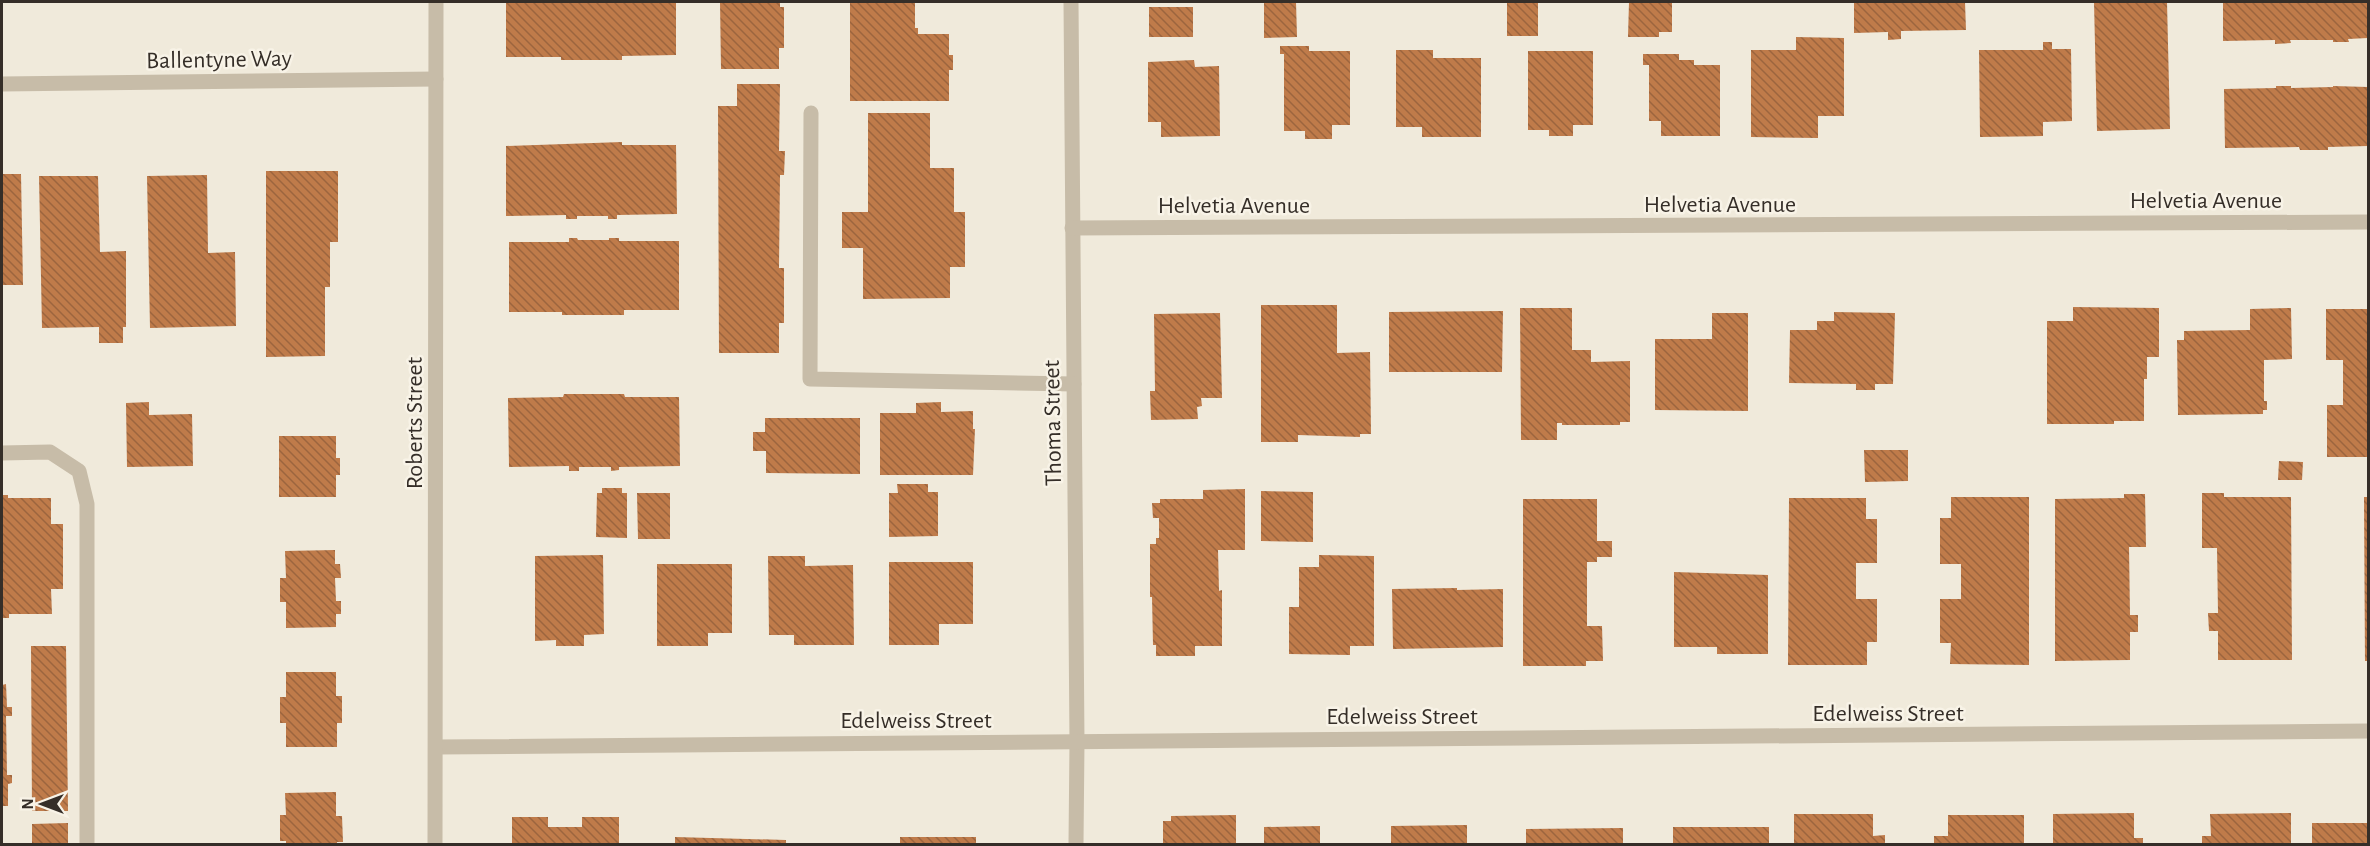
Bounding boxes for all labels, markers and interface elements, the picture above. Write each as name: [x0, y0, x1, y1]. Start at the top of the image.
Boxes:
street label: Ballentyne Way: [146, 47, 292, 73]
street label: Helvetia Avenue: [2130, 189, 2282, 213]
street label: Helvetia Avenue: [1644, 193, 1796, 217]
street label: Helvetia Avenue: [1158, 194, 1310, 218]
street label: Roberts Street: [403, 356, 427, 489]
street label: Thoma Street: [1040, 359, 1066, 486]
street label: Edelweiss Street: [1812, 702, 1964, 726]
street label: Edelweiss Street: [1326, 705, 1478, 729]
street label: Edelweiss Street: [840, 709, 992, 733]
north arrow: [12, 774, 72, 834]
text: N: [20, 798, 36, 810]

